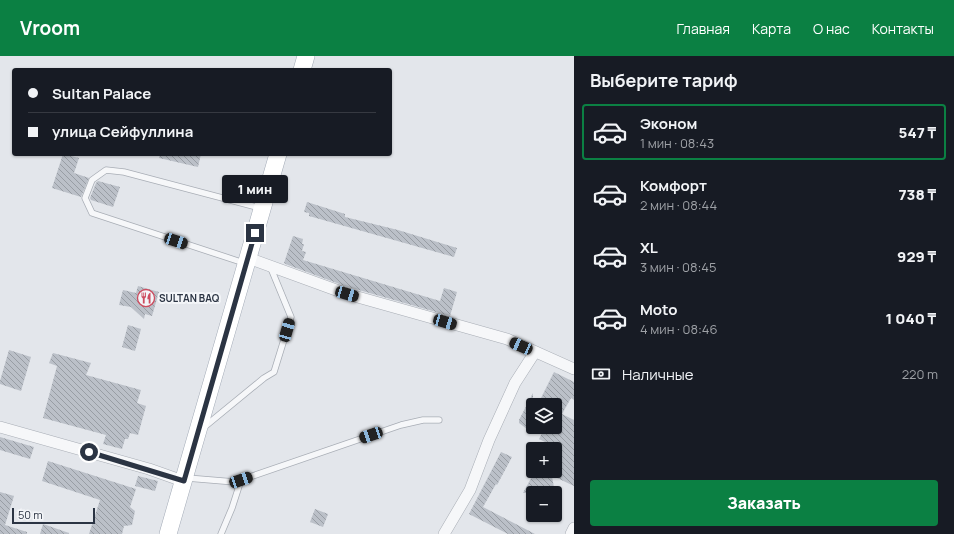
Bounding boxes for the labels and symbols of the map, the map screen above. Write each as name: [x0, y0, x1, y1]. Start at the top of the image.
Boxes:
callout: 1 мин: [222, 175, 288, 203]
route end: [246, 224, 264, 242]
car: [163, 232, 189, 250]
car: [334, 285, 360, 303]
restaurant icon: SULTAN BAQ: [136, 288, 156, 308]
place label: SULTAN BAQ: [159, 291, 220, 305]
car: [432, 313, 458, 331]
car: [278, 317, 296, 343]
car: [508, 336, 534, 356]
car: [358, 425, 384, 445]
route start: [80, 443, 98, 461]
car: [228, 470, 254, 490]
scale bar: [12, 506, 95, 525]

